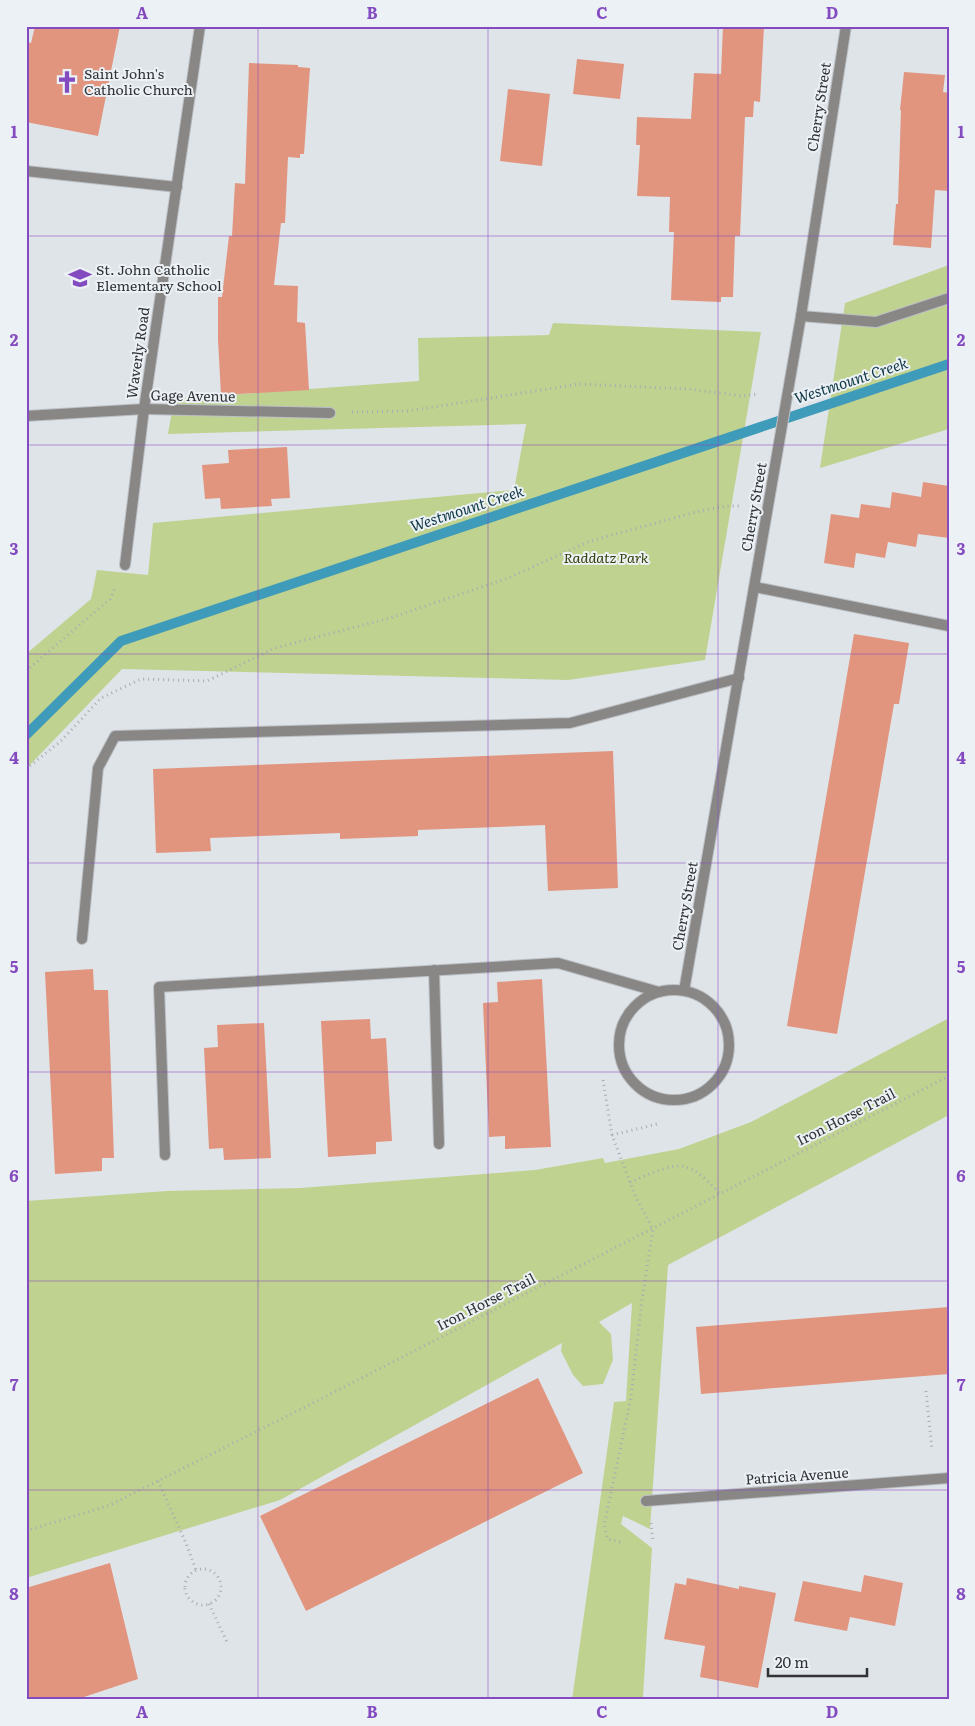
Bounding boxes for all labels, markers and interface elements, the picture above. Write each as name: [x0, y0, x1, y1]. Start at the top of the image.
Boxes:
text: A: [136, 0, 148, 24]
text: B: [366, 0, 378, 24]
text: C: [596, 0, 608, 24]
text: D: [826, 0, 838, 24]
street label: Cherry Street: [801, 60, 835, 153]
place label: Saint John's Catholic Church: [84, 63, 193, 99]
church icon: Saint John's Catholic Church: [54, 69, 80, 95]
text: 1: [11, 119, 18, 143]
text: 1: [958, 119, 965, 143]
place label: St. John Catholic Elementary School: [96, 259, 222, 295]
school or university icon: St. John Catholic Elementary School: [67, 265, 93, 291]
street label: Waverly Road: [121, 305, 153, 400]
text: 2: [10, 327, 19, 351]
text: 2: [957, 327, 966, 351]
water label: Westmount Creek: [791, 350, 911, 409]
street label: Gage Avenue: [150, 384, 236, 406]
street label: Cherry Street: [735, 460, 771, 553]
water label: Westmount Creek: [407, 478, 527, 537]
text: 3: [10, 536, 19, 560]
text: 3: [957, 536, 966, 560]
park label: Raddatz Park: [563, 547, 649, 567]
text: 4: [9, 745, 19, 769]
text: 4: [956, 745, 966, 769]
street label: Cherry Street: [666, 859, 702, 952]
text: 5: [10, 954, 19, 978]
text: 5: [957, 954, 966, 978]
street label: Iron Horse Trail: [793, 1082, 899, 1150]
text: 6: [9, 1163, 19, 1187]
text: 6: [956, 1163, 966, 1187]
street label: Iron Horse Trail: [433, 1267, 539, 1335]
text: 7: [10, 1372, 19, 1396]
text: 7: [957, 1372, 966, 1396]
street label: Patricia Avenue: [745, 1461, 849, 1489]
text: 8: [9, 1581, 19, 1605]
text: 8: [956, 1581, 966, 1605]
scale bar: [768, 1646, 866, 1678]
text: 20 m: [775, 1650, 809, 1673]
text: A: [136, 1699, 148, 1723]
text: B: [366, 1699, 378, 1723]
text: C: [596, 1699, 608, 1723]
text: D: [826, 1699, 838, 1723]

